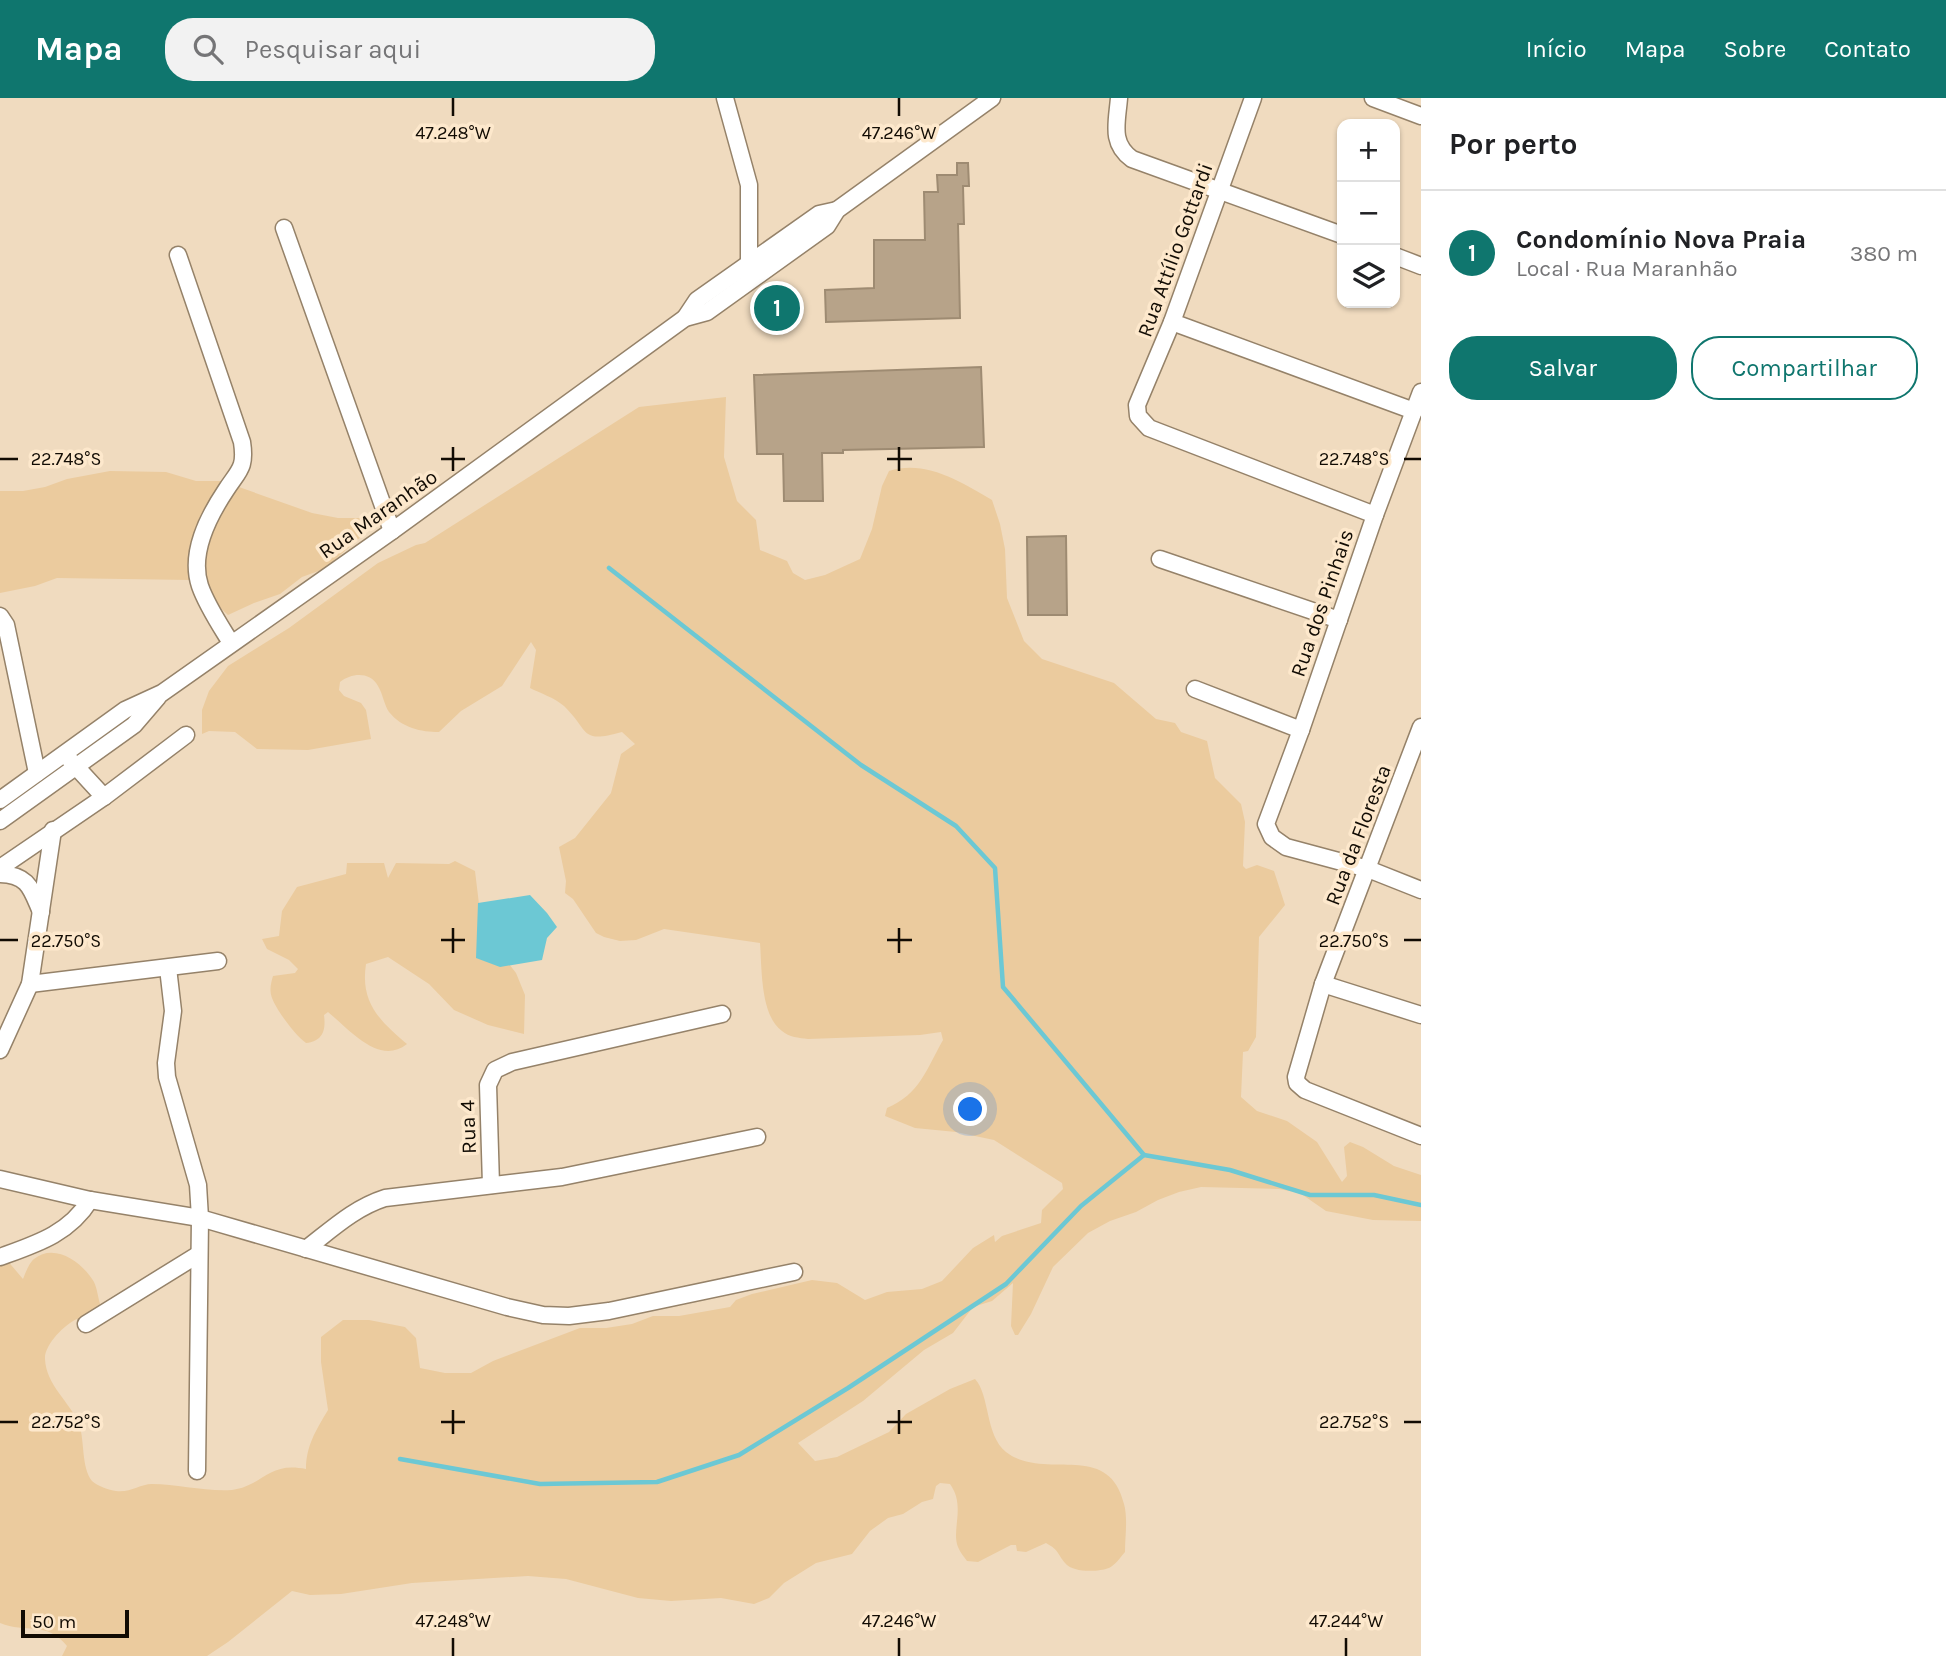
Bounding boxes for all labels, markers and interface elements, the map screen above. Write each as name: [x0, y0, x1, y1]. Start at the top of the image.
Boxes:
search box: [165, 18, 655, 81]
text: Mapa: [35, 30, 123, 68]
icon: search: [189, 30, 227, 68]
text: Pesquisar aqui: [245, 34, 421, 65]
text: Início: [1526, 35, 1587, 63]
text: Mapa: [1625, 35, 1685, 63]
text: Sobre: [1723, 35, 1786, 63]
text: Contato: [1824, 35, 1911, 63]
map controls: [1337, 119, 1400, 308]
button: +: [1337, 119, 1400, 182]
text: 47.248°W: [415, 122, 491, 144]
text: 47.246°W: [862, 122, 936, 144]
text: Por perto: [1449, 126, 1578, 162]
street label: Rua Attílio Gottardi: [1132, 160, 1218, 340]
button: −: [1337, 182, 1400, 245]
text: Condomínio Nova Praia: [1516, 224, 1806, 255]
text: 1: [1468, 240, 1476, 267]
text: 380 m: [1850, 240, 1918, 267]
button: layers: [1337, 245, 1400, 308]
text: Local · Rua Maranhão: [1516, 255, 1738, 282]
pin: 1: [754, 282, 800, 334]
button: Salvar: [1449, 336, 1677, 400]
button: Compartilhar: [1691, 336, 1918, 400]
text: 22.748°S: [31, 448, 101, 470]
text: 22.748°S: [1319, 448, 1389, 470]
street label: Rua Maranhão: [314, 464, 442, 564]
street label: Rua dos Pinhais: [1286, 526, 1358, 680]
street label: Rua da Floresta: [1320, 761, 1396, 909]
text: 22.750°S: [31, 930, 101, 952]
text: 22.750°S: [1319, 930, 1389, 952]
your location: [953, 1092, 987, 1126]
street label: Rua 4: [455, 1099, 481, 1154]
text: 22.752°S: [31, 1411, 101, 1433]
text: 22.752°S: [1319, 1411, 1389, 1433]
scale bar: [21, 1607, 130, 1639]
text: 47.248°W: [415, 1610, 491, 1632]
text: 47.246°W: [862, 1610, 936, 1632]
text: 47.244°W: [1309, 1610, 1383, 1632]
text: 50 m: [32, 1611, 76, 1633]

